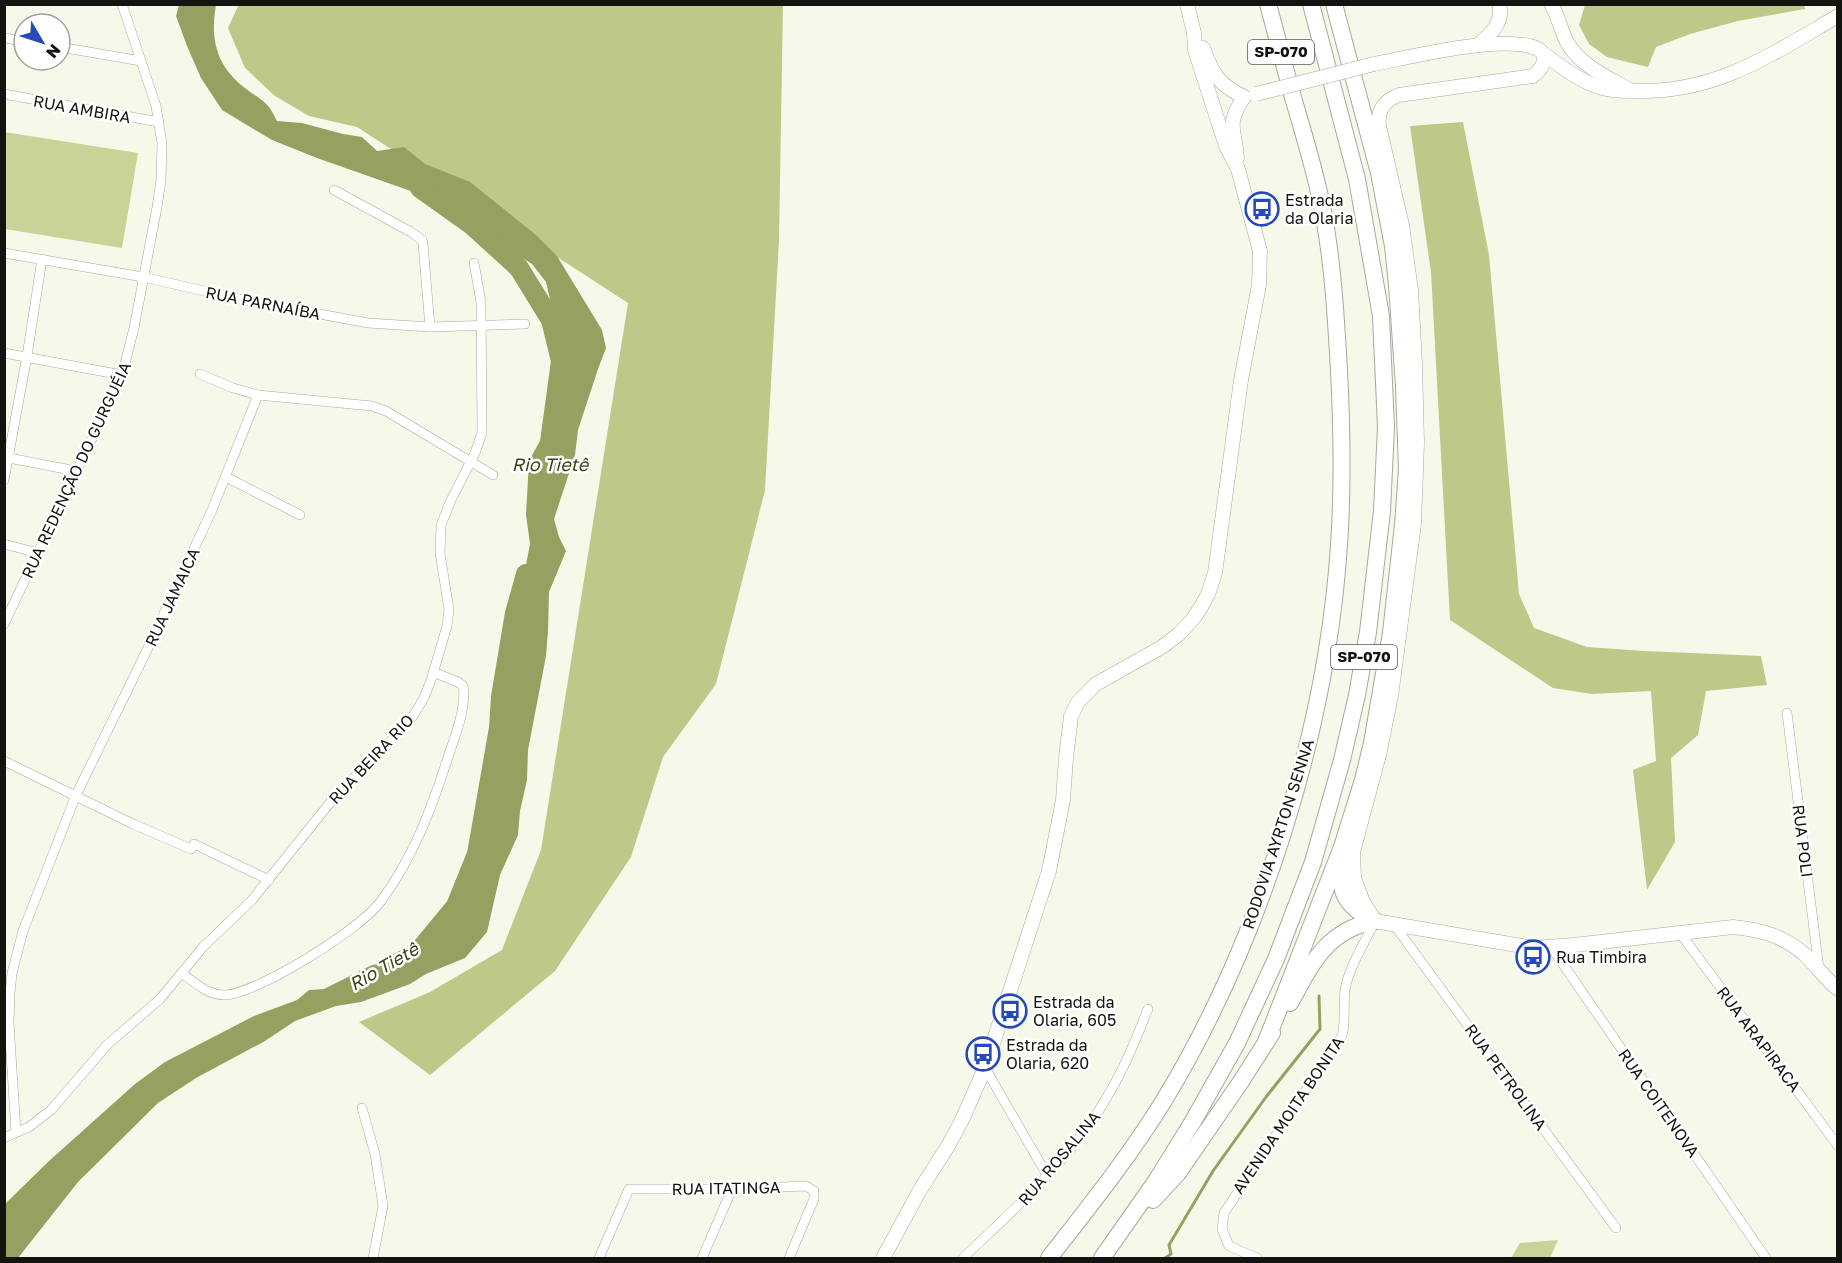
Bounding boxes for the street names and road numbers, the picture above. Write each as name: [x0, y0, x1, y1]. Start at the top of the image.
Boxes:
road number: SP-070: [1248, 40, 1314, 64]
street label: RUA AMBIRA: [32, 91, 132, 127]
street label: RUA PARNAÍBA: [204, 282, 322, 324]
street label: RUA REDENÇÃO DO GURGUÉIA: [17, 358, 135, 581]
street label: RUA JAMAICA: [140, 544, 204, 650]
road number: SP-070: [1331, 645, 1397, 669]
street label: RUA BEIRA RIO: [324, 710, 418, 808]
street label: RODOVIA AYRTON SENNA: [1238, 736, 1318, 932]
street label: RUA POLI: [1789, 803, 1817, 879]
street label: RUA ARAPIRACA: [1713, 982, 1805, 1096]
street label: RUA PETROLINA: [1461, 1020, 1551, 1134]
street label: AVENIDA MOITA BONITA: [1228, 1032, 1348, 1198]
street label: RUA COITENOVA: [1614, 1045, 1704, 1161]
street label: RUA ROSALINA: [1014, 1106, 1105, 1209]
street label: RUA ITATINGA: [672, 1177, 781, 1199]

